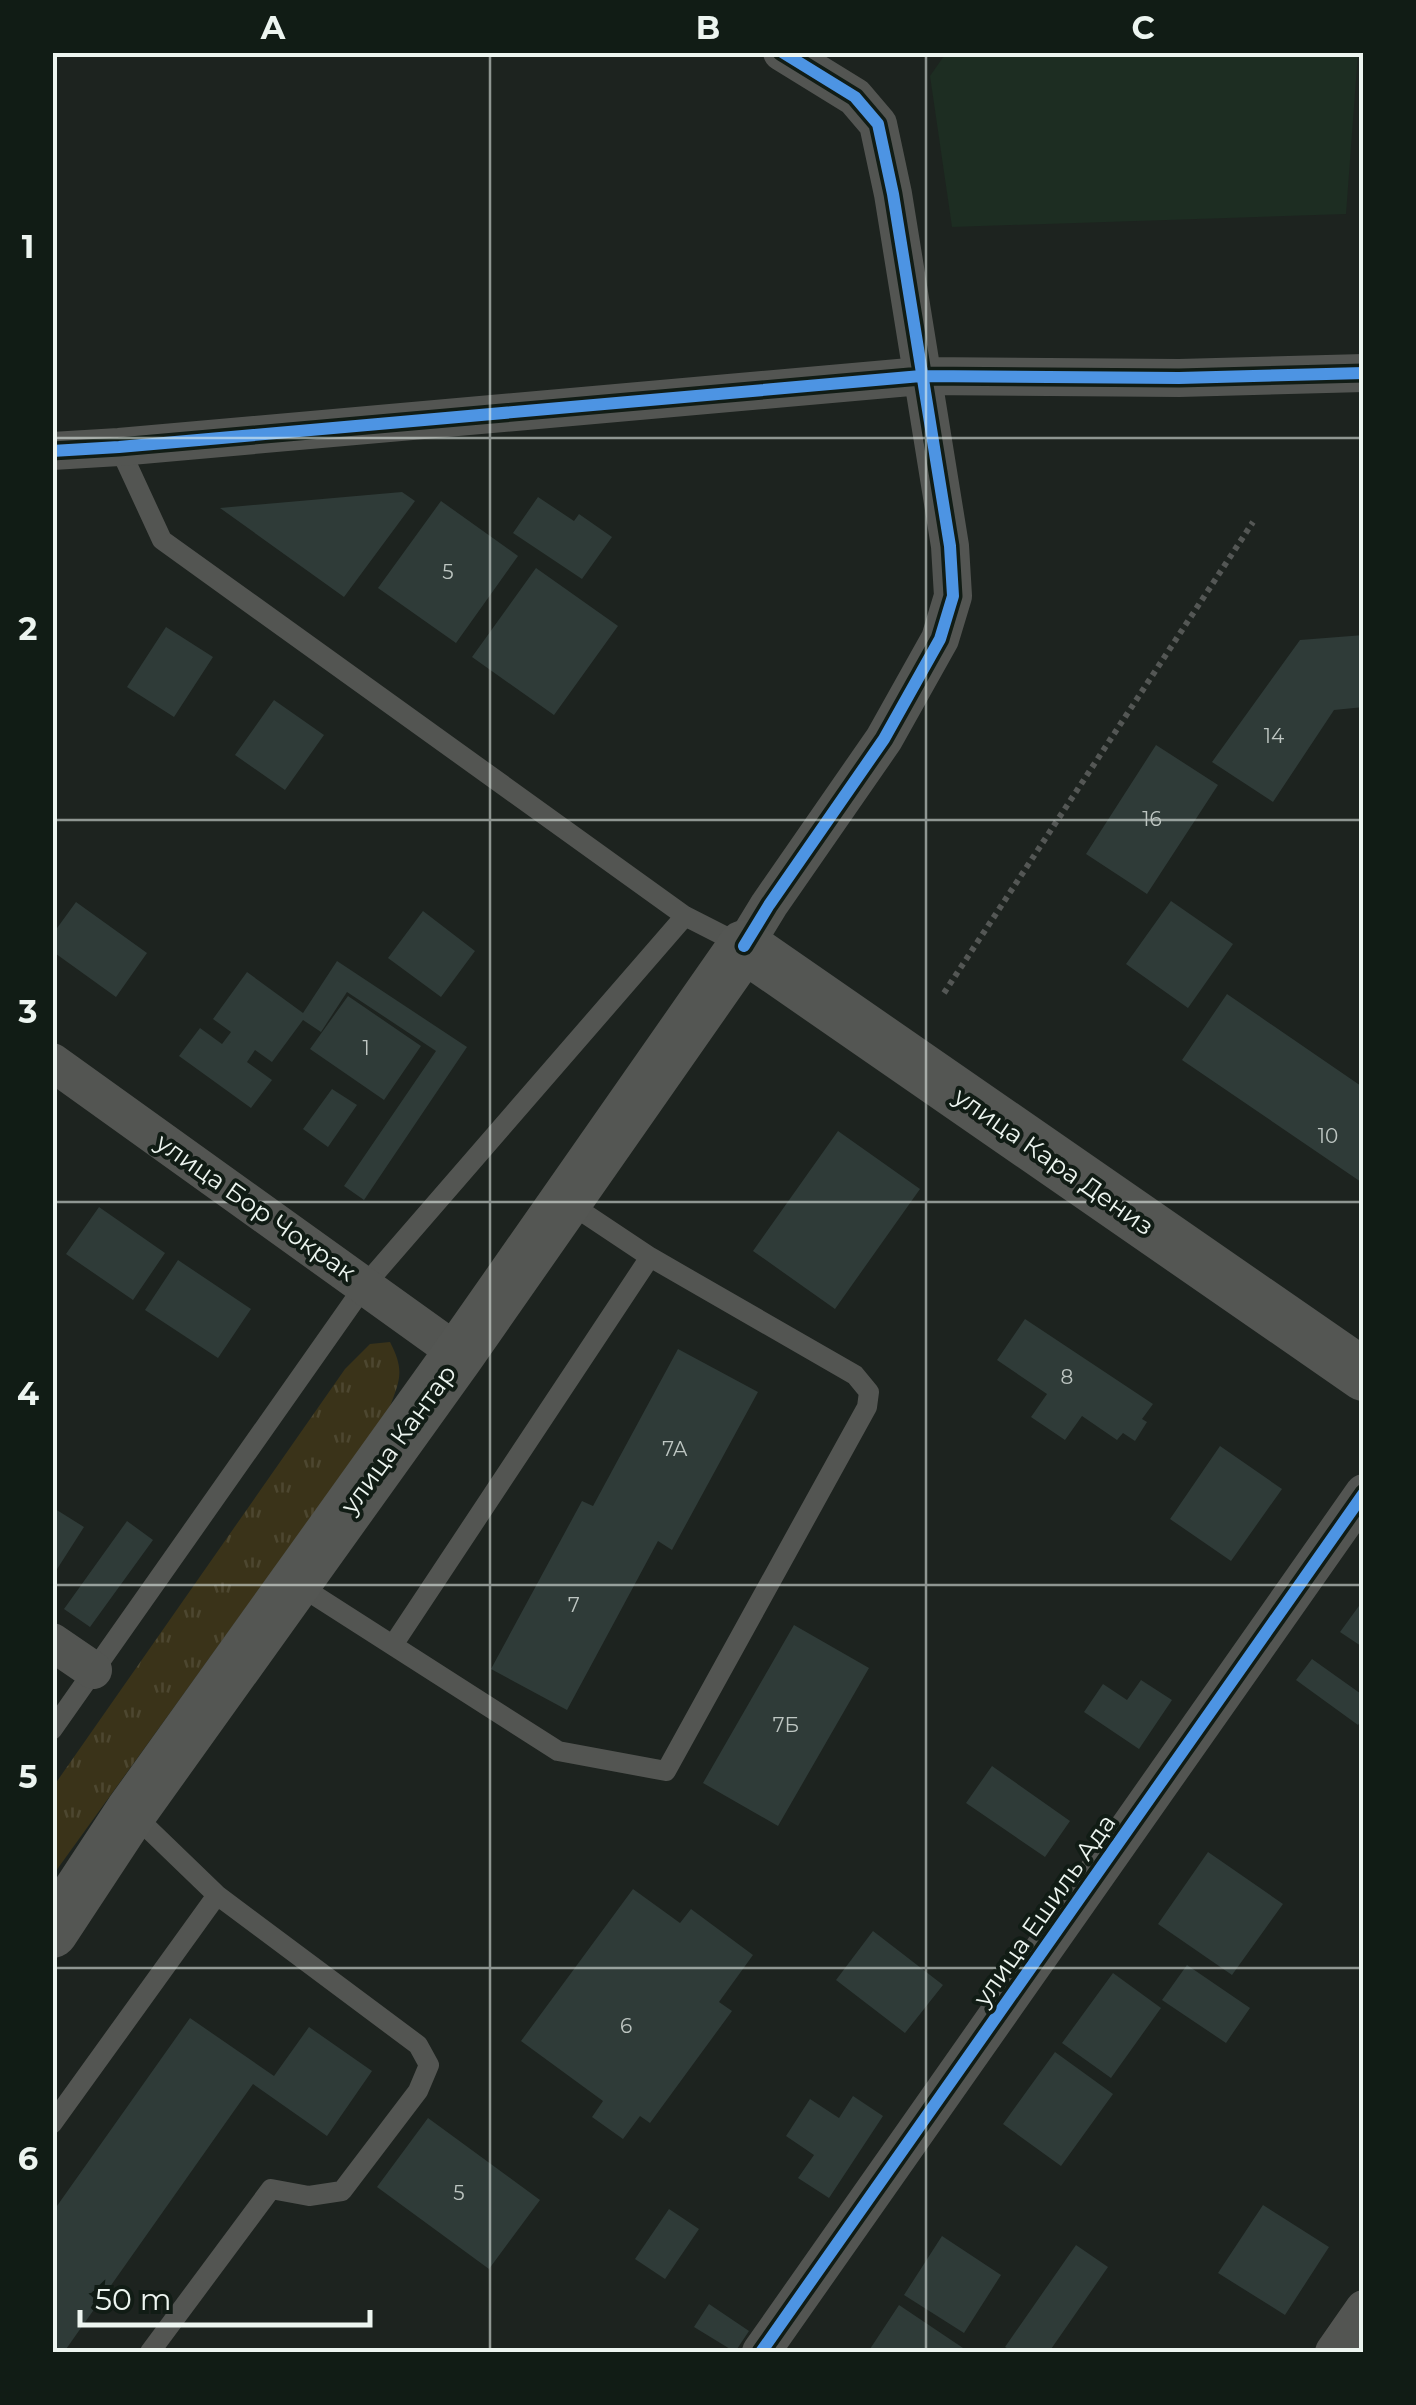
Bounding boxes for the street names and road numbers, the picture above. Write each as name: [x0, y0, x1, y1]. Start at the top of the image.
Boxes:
street label: улица Кара Дениз: [948, 1080, 1160, 1241]
street label: улица Бор Чокрак: [150, 1126, 362, 1287]
street label: улица Кантар: [333, 1359, 462, 1520]
street label: улица Ешиль Ада: [966, 1808, 1121, 2013]

